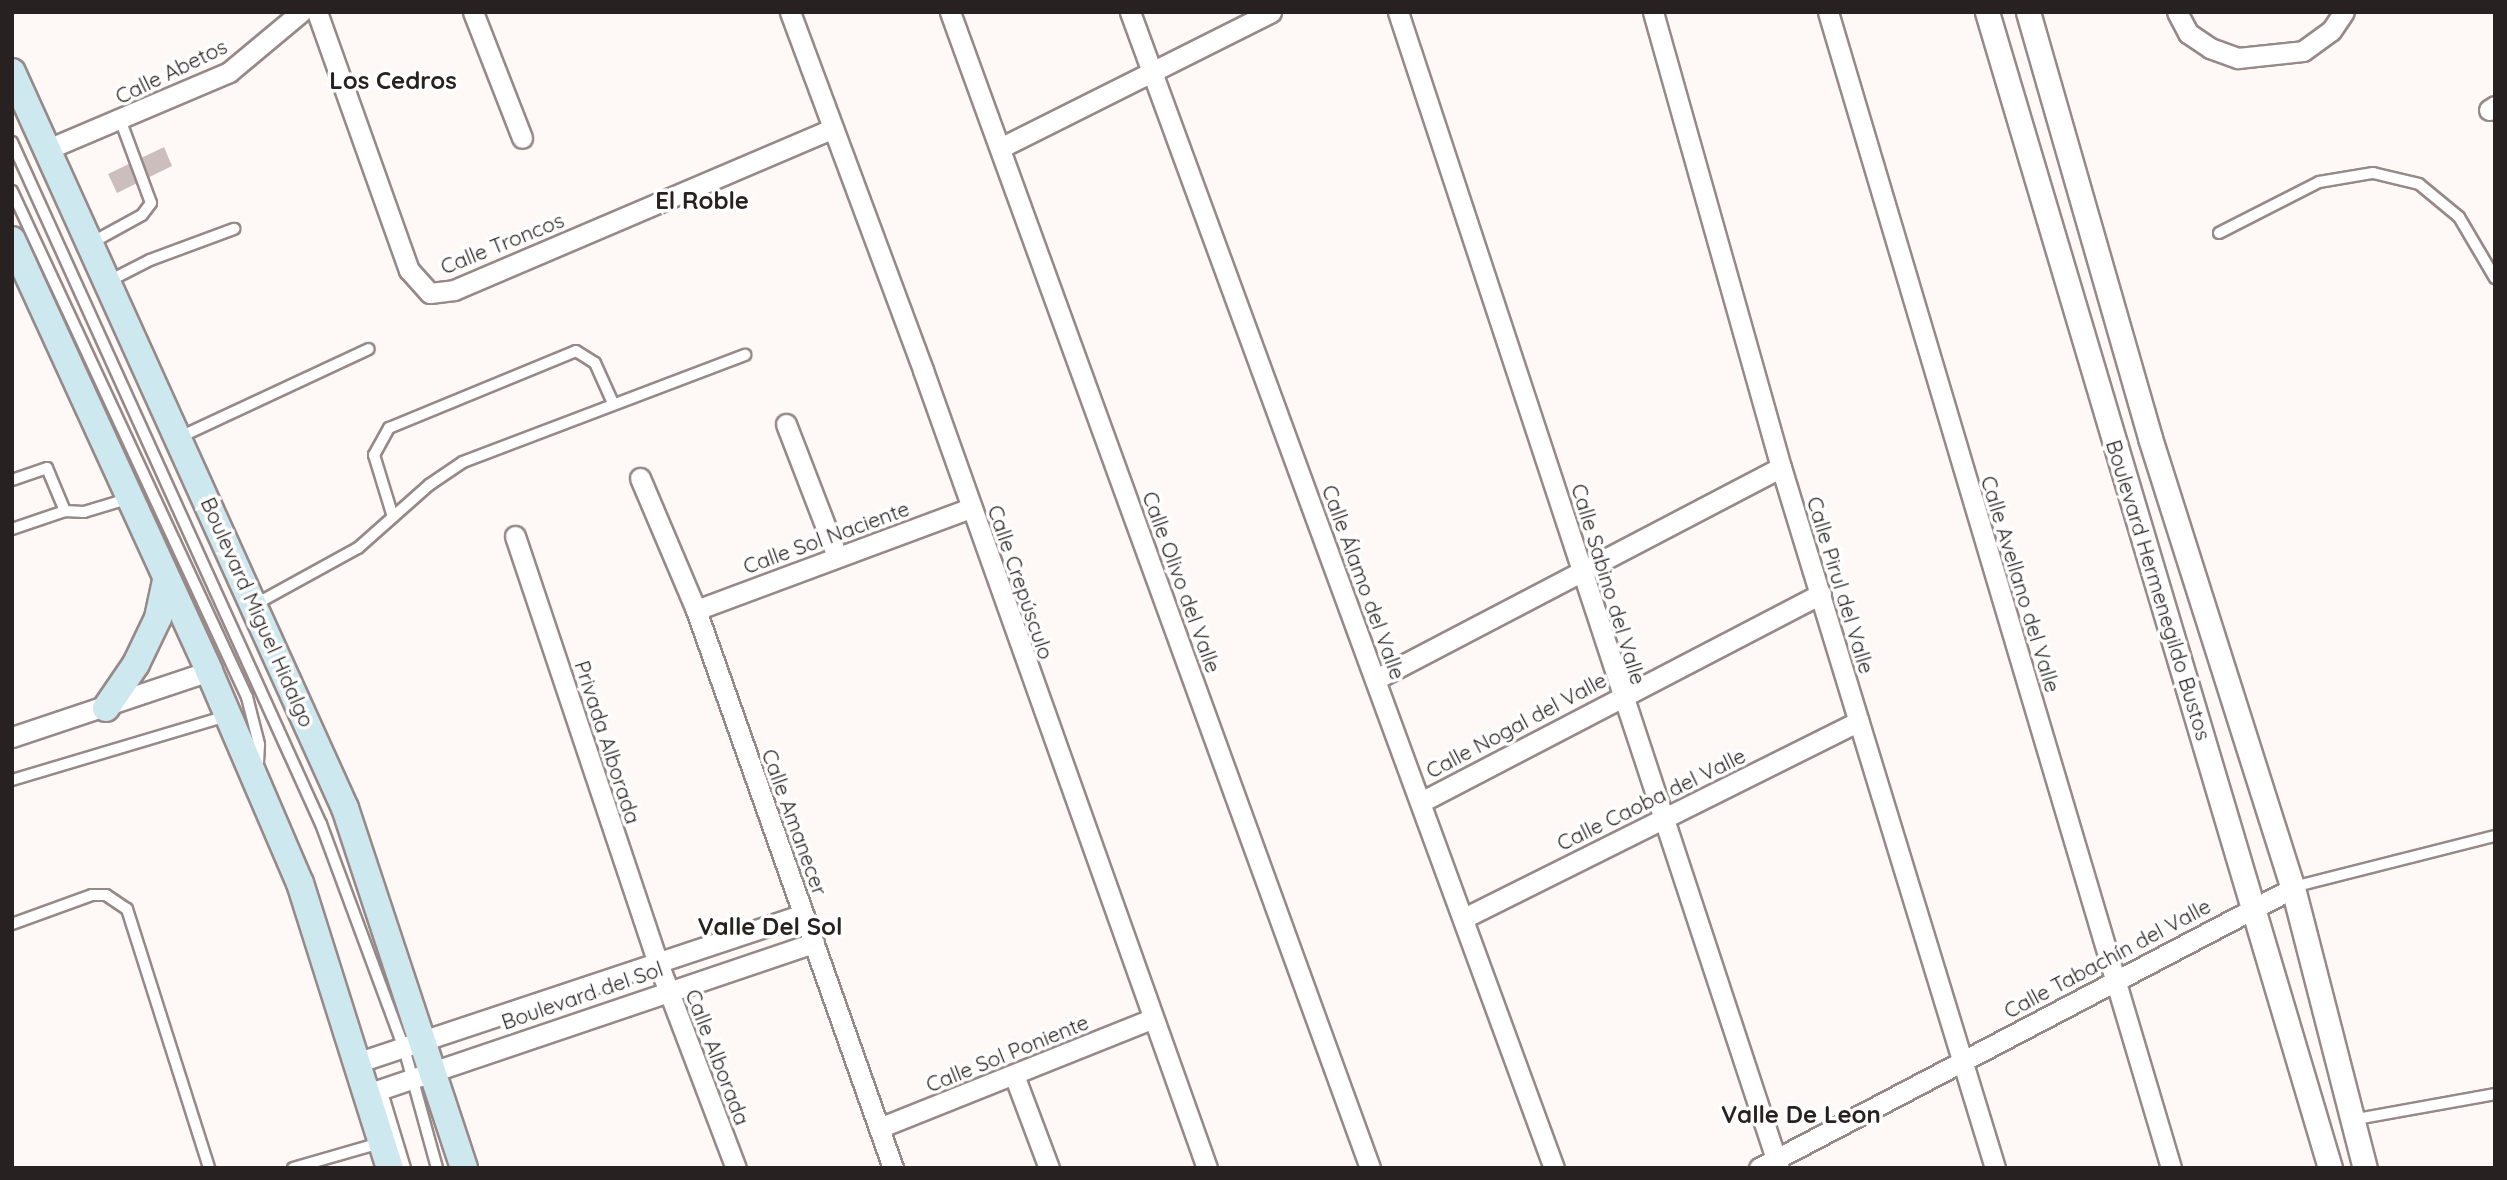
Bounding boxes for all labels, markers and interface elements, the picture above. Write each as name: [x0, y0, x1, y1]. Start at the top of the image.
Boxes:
street label: Calle Abetos: [111, 33, 231, 109]
district label: Los Cedros: [329, 67, 457, 95]
district label: El Roble: [655, 187, 749, 215]
street label: Calle Troncos: [437, 207, 567, 279]
street label: Boulevard Hermenegildo Bustos: [2101, 437, 2217, 743]
street label: Calle Avellano del Valle: [1976, 473, 2066, 695]
street label: Calle Álamo del Valle: [1317, 481, 1411, 683]
street label: Calle Sabino del Valle: [1566, 481, 1652, 687]
street label: Calle Olivo del Valle: [1137, 488, 1227, 676]
street label: Boulevard Miguel Hidalgo: [196, 493, 320, 731]
street label: Calle Pirul del Valle: [1802, 493, 1880, 677]
street label: Calle Sol Naciente: [740, 495, 912, 579]
street label: Calle Crepúsculo: [983, 502, 1059, 662]
street label: Privada Alborada: [570, 657, 646, 827]
street label: Calle Nogal del Valle: [1422, 667, 1610, 783]
street label: Calle Caoba del Valle: [1553, 742, 1749, 856]
street label: Calle Amanecer: [757, 745, 833, 899]
street label: Calle Tabachín del Valle: [1999, 893, 2215, 1023]
district label: Valle Del Sol: [697, 913, 843, 941]
street label: Boulevard del Sol: [498, 956, 666, 1034]
street label: Calle Alborada: [681, 986, 755, 1128]
street label: Calle Sol Poniente: [922, 1009, 1092, 1097]
district label: Valle De Leon: [1721, 1101, 1881, 1129]

